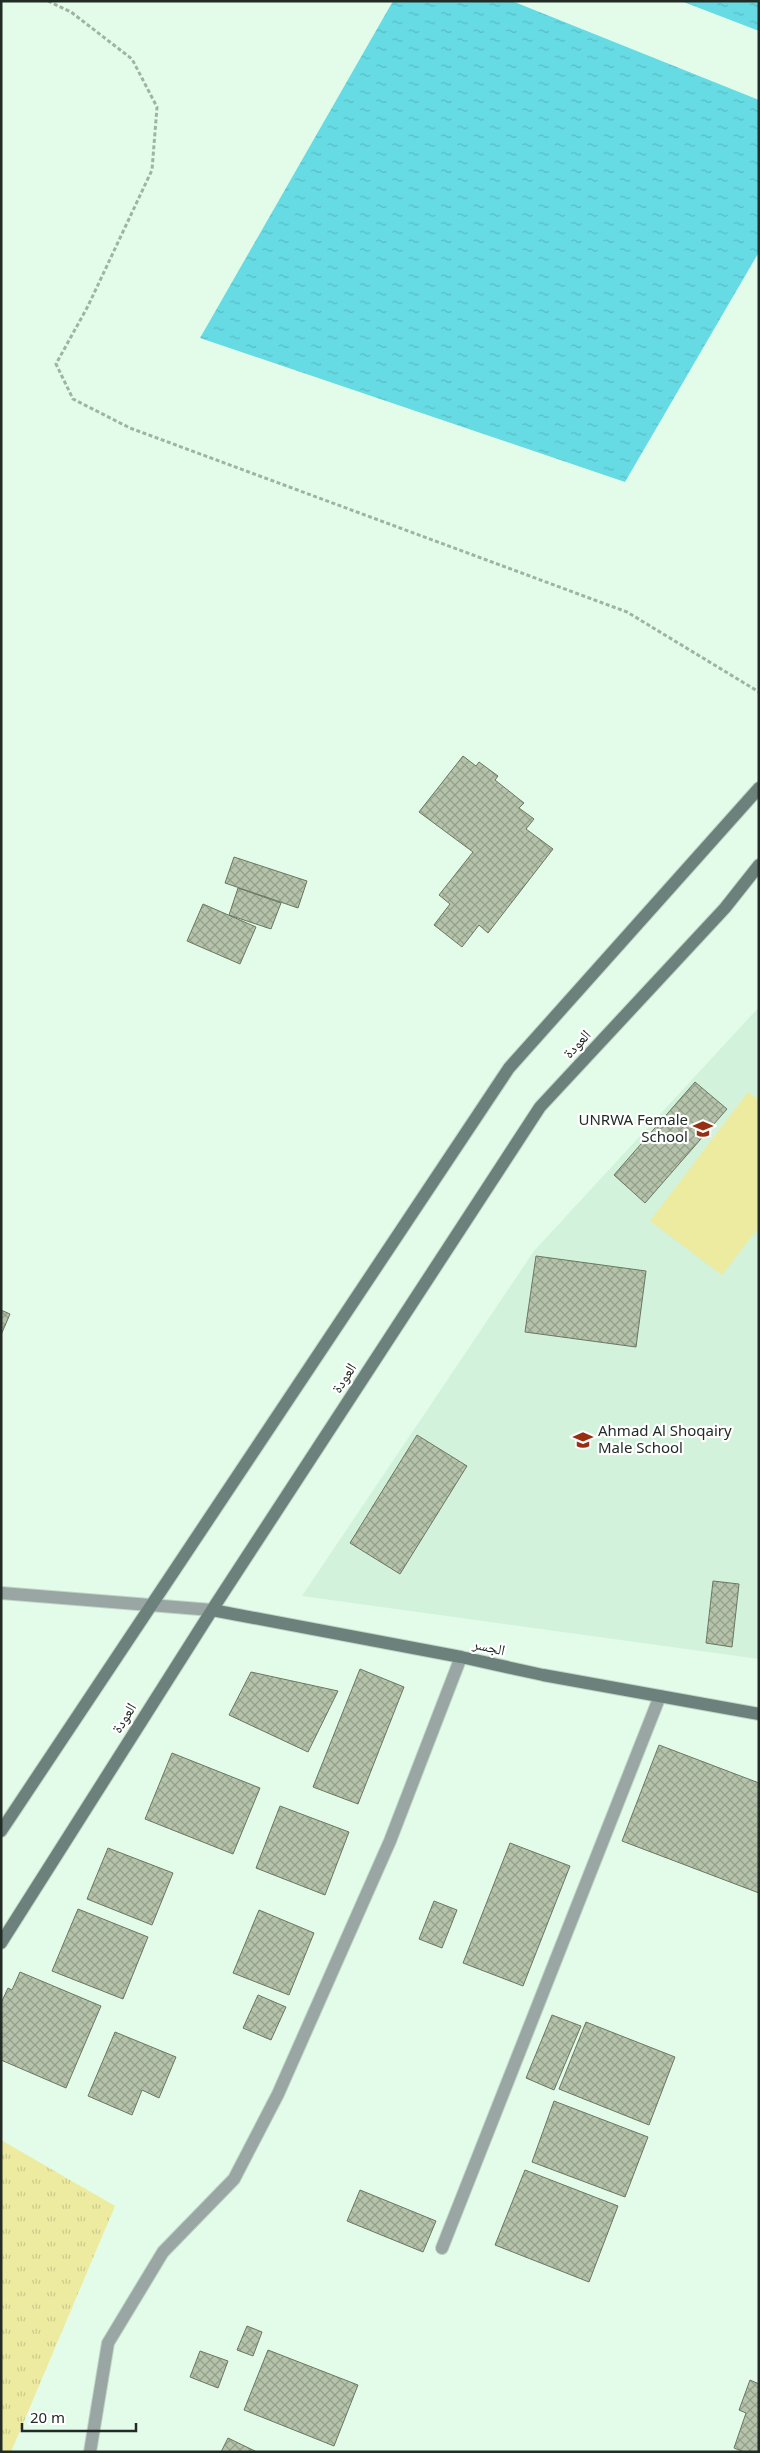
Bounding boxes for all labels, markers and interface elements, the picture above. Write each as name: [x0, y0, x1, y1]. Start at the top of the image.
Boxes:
street label: العودة: [558, 1025, 595, 1062]
place label: UNRWA Female School: [578, 1109, 688, 1146]
school or university icon: UNRWA Female School: [692, 1118, 714, 1140]
street label: العودة: [326, 1358, 360, 1396]
place label: Ahmad Al Shoqairy Male School: [598, 1420, 732, 1457]
school or university icon: Ahmad Al Shoqairy Male School: [572, 1429, 594, 1451]
street label: الجسر: [470, 1632, 507, 1659]
street label: العودة: [106, 1698, 140, 1736]
scale bar: [22, 2400, 136, 2432]
text: 20 m: [30, 2407, 65, 2427]

